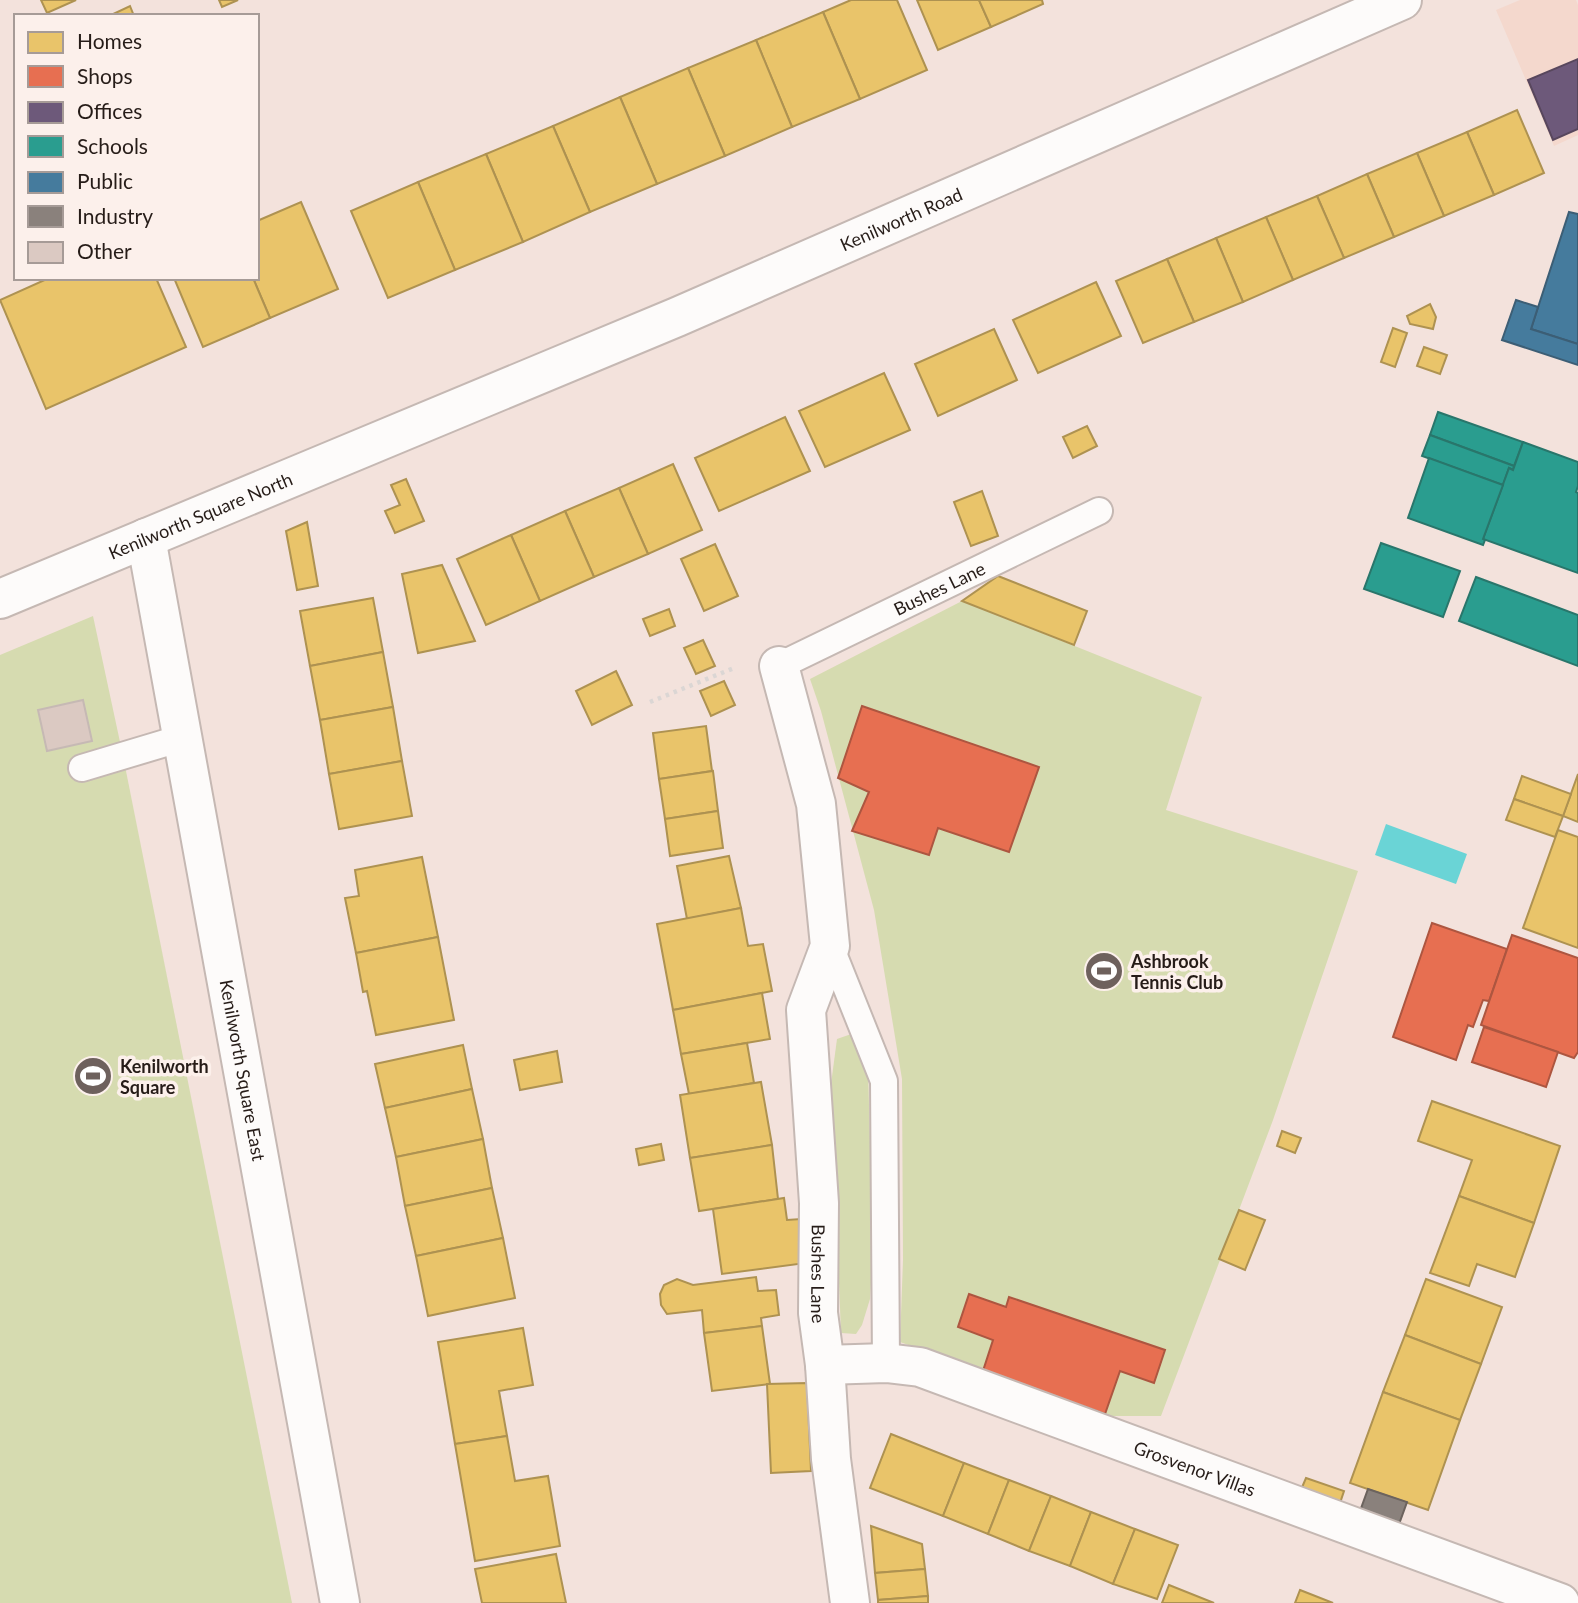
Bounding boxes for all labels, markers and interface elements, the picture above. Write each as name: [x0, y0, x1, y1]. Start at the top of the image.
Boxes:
legend: [14, 14, 259, 280]
text: Homes: [77, 28, 142, 53]
text: Shops: [77, 63, 133, 88]
text: Offices: [77, 98, 142, 123]
text: Schools: [77, 133, 148, 158]
text: Public: [77, 168, 133, 193]
street label: Kenilworth Road: [837, 183, 966, 255]
text: Industry: [77, 203, 153, 228]
text: Other: [77, 238, 132, 263]
street label: Kenilworth Square North: [105, 467, 296, 564]
street label: Bushes Lane: [890, 557, 989, 620]
sports icon: Ashbrook Tennis Club: [1083, 950, 1125, 992]
place label: Ashbrook Tennis Club: [1130, 950, 1223, 993]
street label: Kenilworth Square East: [216, 978, 270, 1163]
sports icon: Kenilworth Square: [72, 1055, 114, 1097]
place label: Kenilworth Square: [120, 1055, 209, 1098]
street label: Bushes Lane: [807, 1224, 830, 1325]
street label: Grosvenor Villas: [1131, 1436, 1259, 1501]

